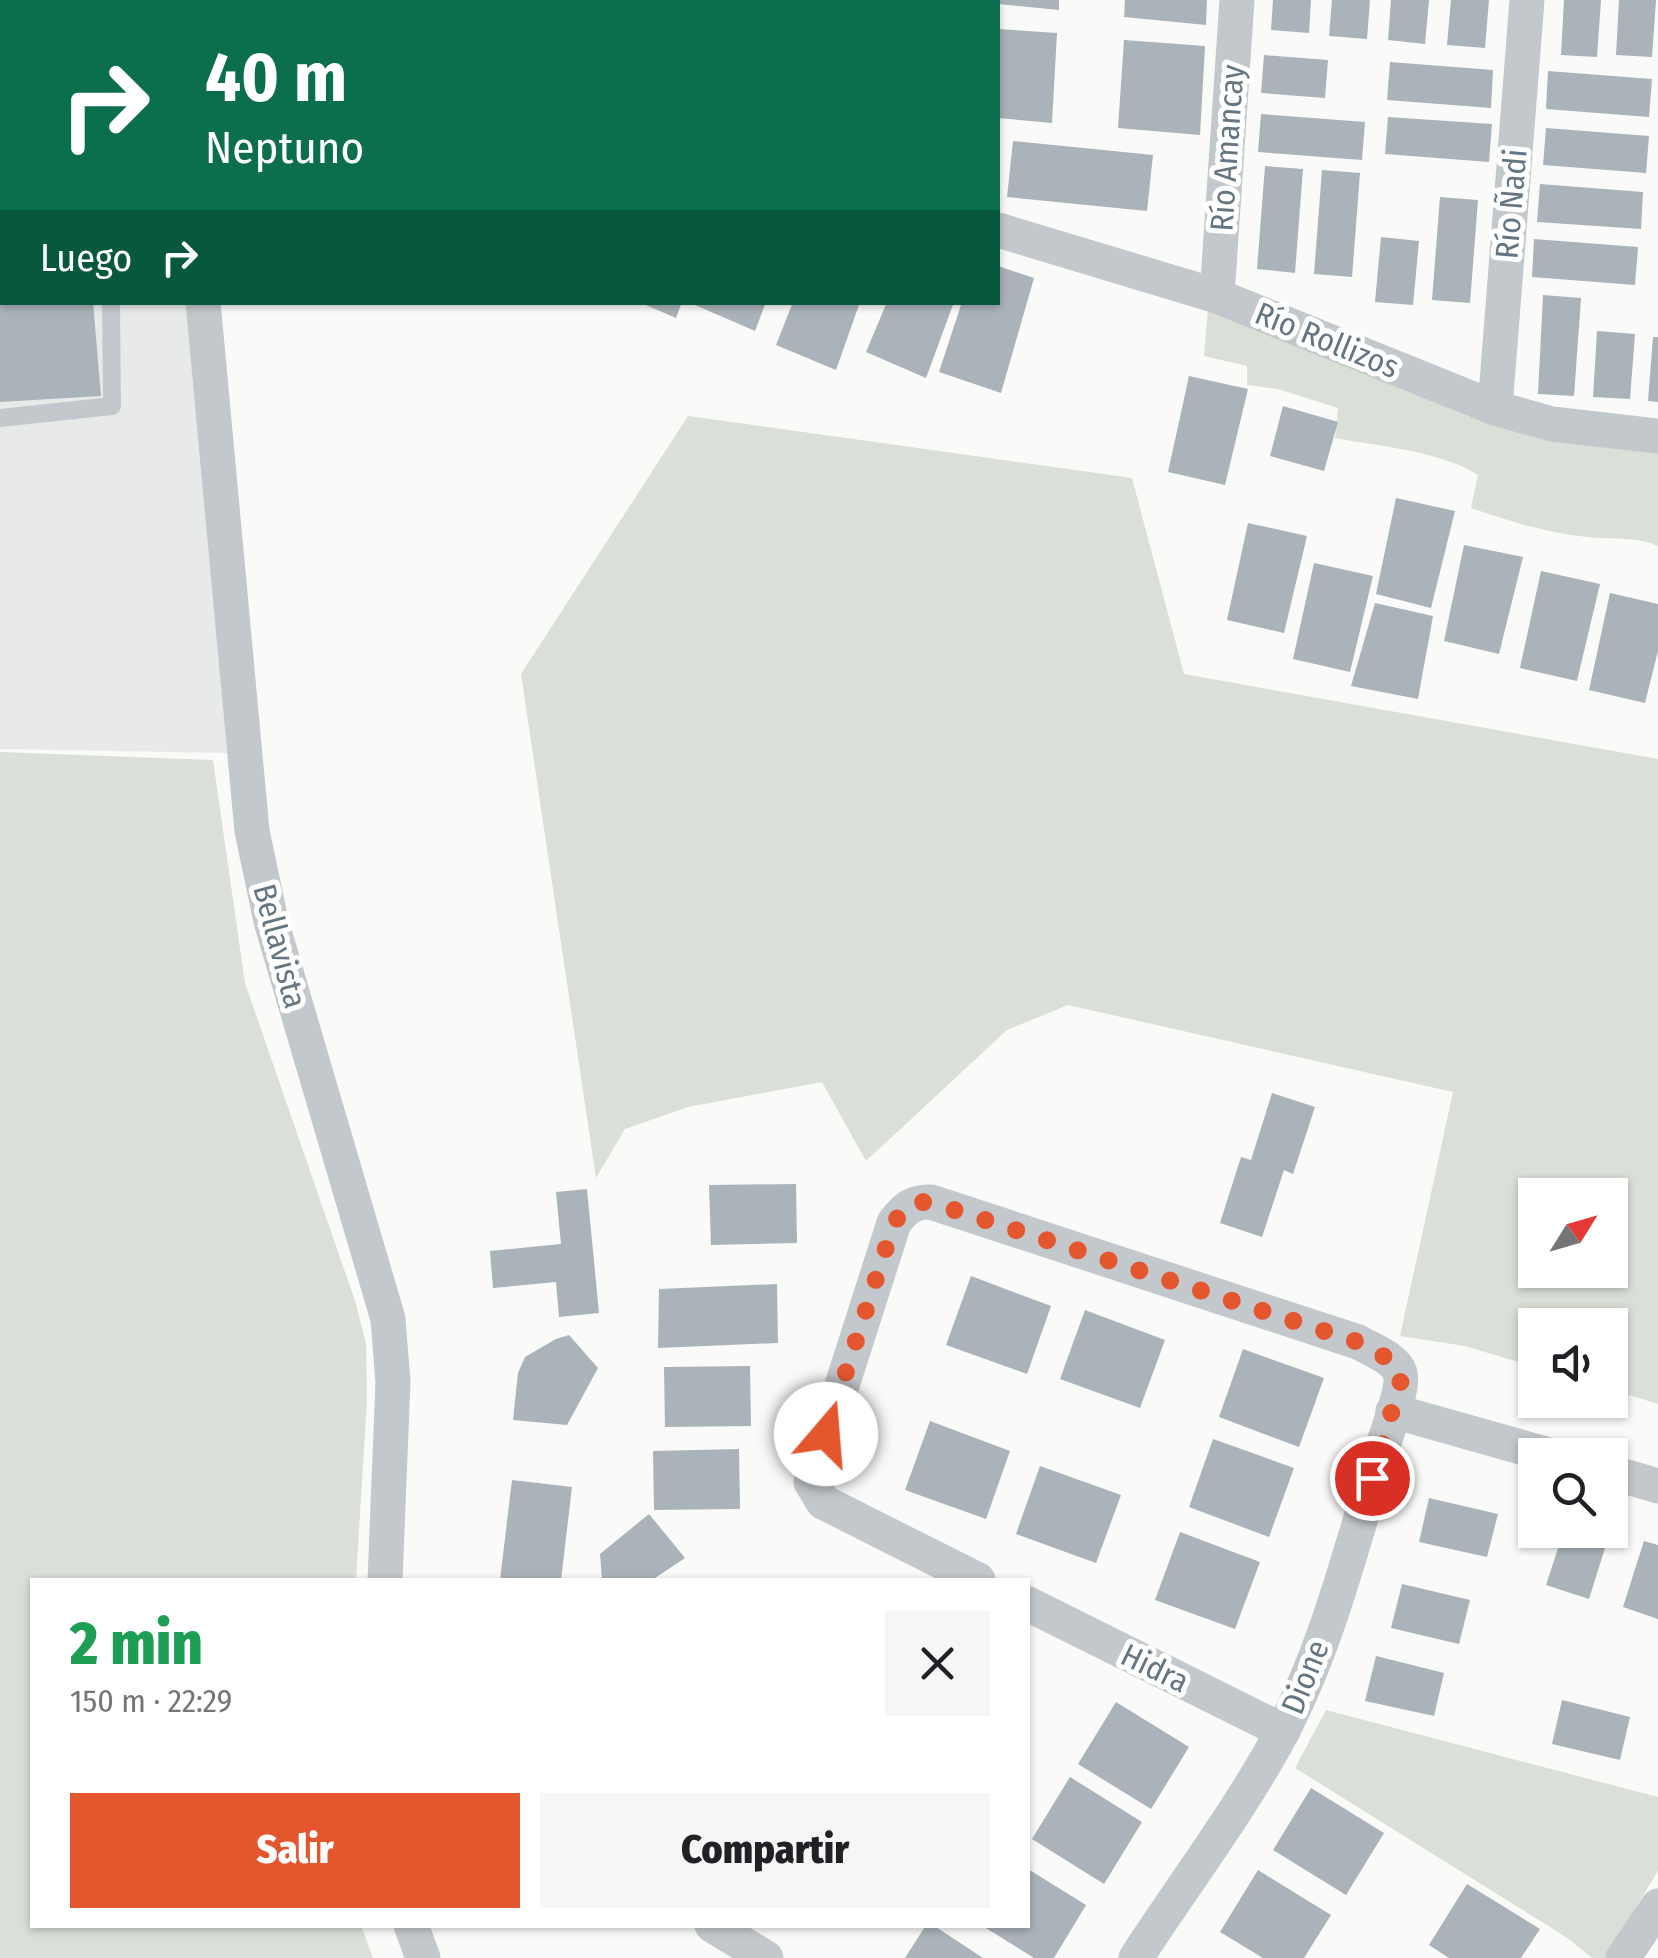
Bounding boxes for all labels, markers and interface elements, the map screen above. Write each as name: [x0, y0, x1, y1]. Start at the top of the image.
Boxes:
text: 40 m: [205, 36, 347, 120]
icon: right: [40, 40, 170, 170]
street label: Río Amancay: [1202, 63, 1252, 232]
text: Neptuno: [205, 121, 364, 175]
street label: Río Ñadi: [1487, 147, 1535, 261]
icon: right: [152, 230, 207, 285]
text: Luego: [40, 235, 132, 281]
street label: Río Rollizos: [1250, 294, 1404, 386]
street label: Bellavista: [245, 880, 315, 1012]
north arrow: [1518, 1178, 1628, 1288]
map controls: [1518, 1178, 1628, 1548]
button: sound: [1518, 1308, 1628, 1418]
position arrow: [774, 1382, 878, 1486]
pin: [1330, 1436, 1415, 1521]
button: search: [1518, 1438, 1628, 1548]
icon: arrive: [1345, 1451, 1400, 1506]
text: 2 min: [70, 1608, 203, 1680]
button: close: [885, 1611, 990, 1716]
street label: Hidra: [1115, 1635, 1195, 1701]
street label: Dione: [1273, 1635, 1337, 1719]
text: 150 m · 22:29: [70, 1682, 232, 1720]
button: Salir: [70, 1793, 520, 1908]
button: Compartir: [540, 1793, 990, 1908]

